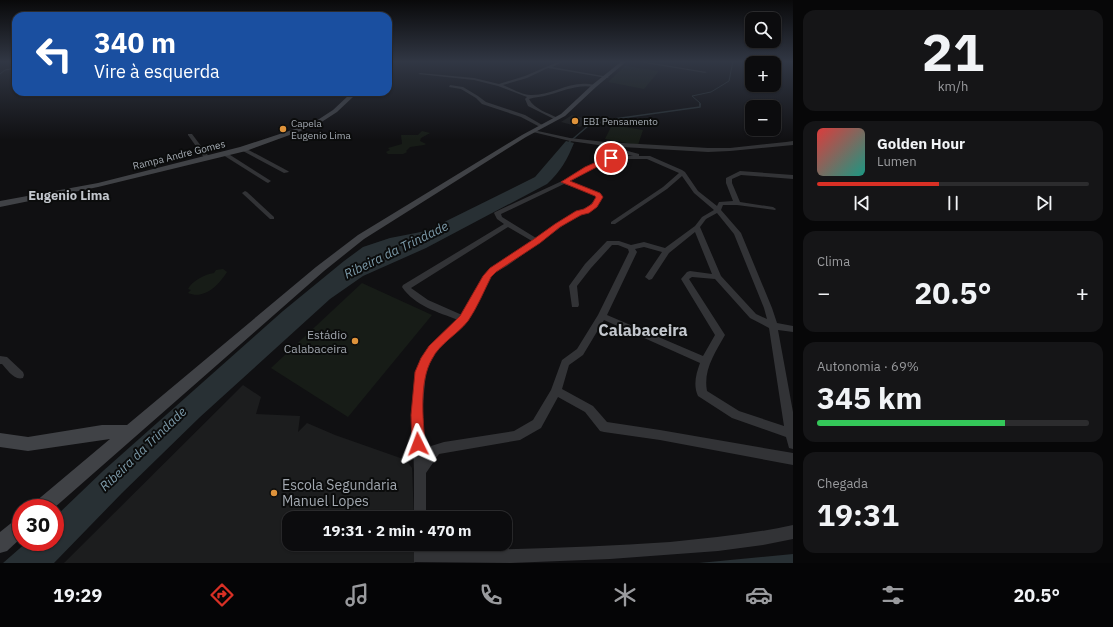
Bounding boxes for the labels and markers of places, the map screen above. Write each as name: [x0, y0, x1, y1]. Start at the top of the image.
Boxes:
place label: EBI Pensamento: [583, 115, 658, 128]
marker: EBI Pensamento: [570, 116, 580, 126]
place label: Capela Eugenio Lima: [291, 117, 352, 142]
marker: Capela Eugenio Lima: [278, 124, 288, 134]
pin: [594, 141, 628, 175]
place label: Estádio Calabaceira: [284, 327, 348, 356]
marker: Estádio Calabaceira: [350, 336, 360, 346]
place label: Escola Segundaria Manuel Lopes: [282, 476, 398, 510]
marker: Escola Segundaria Manuel Lopes: [269, 488, 279, 498]

